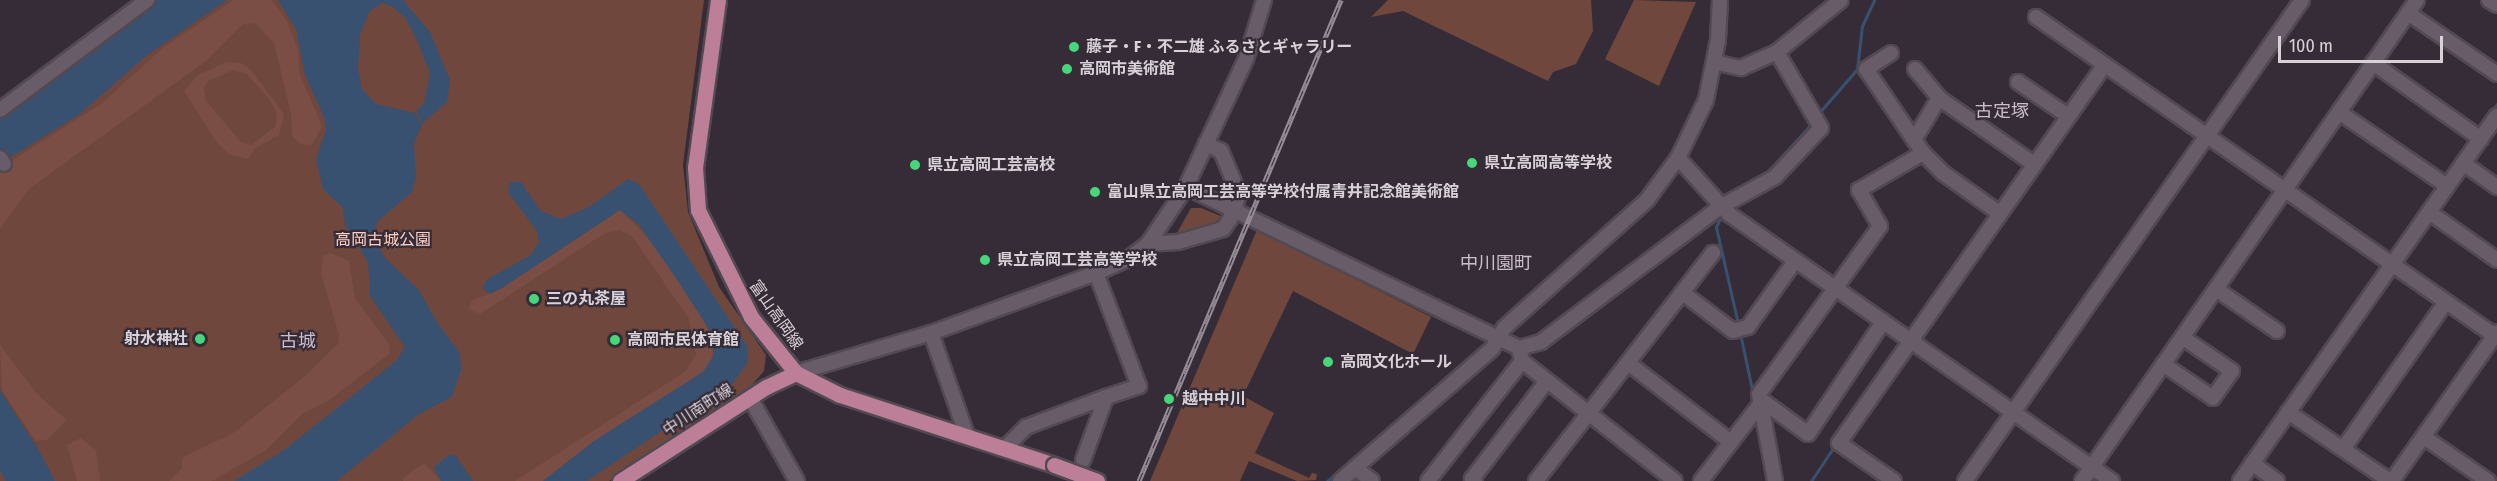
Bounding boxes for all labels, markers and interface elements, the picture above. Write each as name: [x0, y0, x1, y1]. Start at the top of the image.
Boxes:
scale bar: [2281, 24, 2446, 62]
text: 100 m: [2289, 35, 2333, 57]
place label: 藤子・F・不二雄 ふるさとギャラリー: [1086, 37, 1352, 57]
marker: 藤子・F・不二雄 ふるさとギャラリー: [1067, 40, 1081, 54]
place label: 高岡市美術館: [1079, 59, 1175, 79]
marker: 高岡市美術館: [1060, 62, 1074, 76]
district label: 古定塚: [1975, 100, 2029, 122]
place label: 県立高岡高等学校: [1484, 153, 1612, 173]
place label: 県立高岡工芸高校: [927, 155, 1055, 175]
marker: 県立高岡高等学校: [1465, 156, 1479, 170]
marker: 県立高岡工芸高校: [908, 158, 922, 172]
place label: 富山県立高岡工芸高等学校付属青井記念館美術館: [1107, 182, 1459, 202]
marker: 富山県立高岡工芸高等学校付属青井記念館美術館: [1088, 185, 1102, 199]
park label: 高岡古城公園: [335, 230, 431, 250]
place label: 県立高岡工芸高等学校: [997, 250, 1157, 270]
district label: 中川園町: [1460, 252, 1532, 274]
marker: 県立高岡工芸高等学校: [978, 253, 992, 267]
street label: 富山高岡線: [745, 277, 807, 353]
place label: 三の丸茶屋: [546, 289, 626, 309]
marker: 三の丸茶屋: [527, 292, 541, 306]
place label: 射水神社: [124, 329, 188, 349]
district label: 古城: [280, 330, 316, 352]
place label: 高岡市民体育館: [627, 330, 739, 350]
marker: 射水神社: [193, 332, 207, 346]
marker: 高岡市民体育館: [608, 333, 622, 347]
place label: 高岡文化ホール: [1340, 352, 1452, 372]
marker: 高岡文化ホール: [1321, 355, 1335, 369]
street label: 中川南町線: [659, 380, 737, 440]
place label: 越中中川: [1182, 389, 1246, 409]
marker: 越中中川: [1160, 390, 1178, 408]

